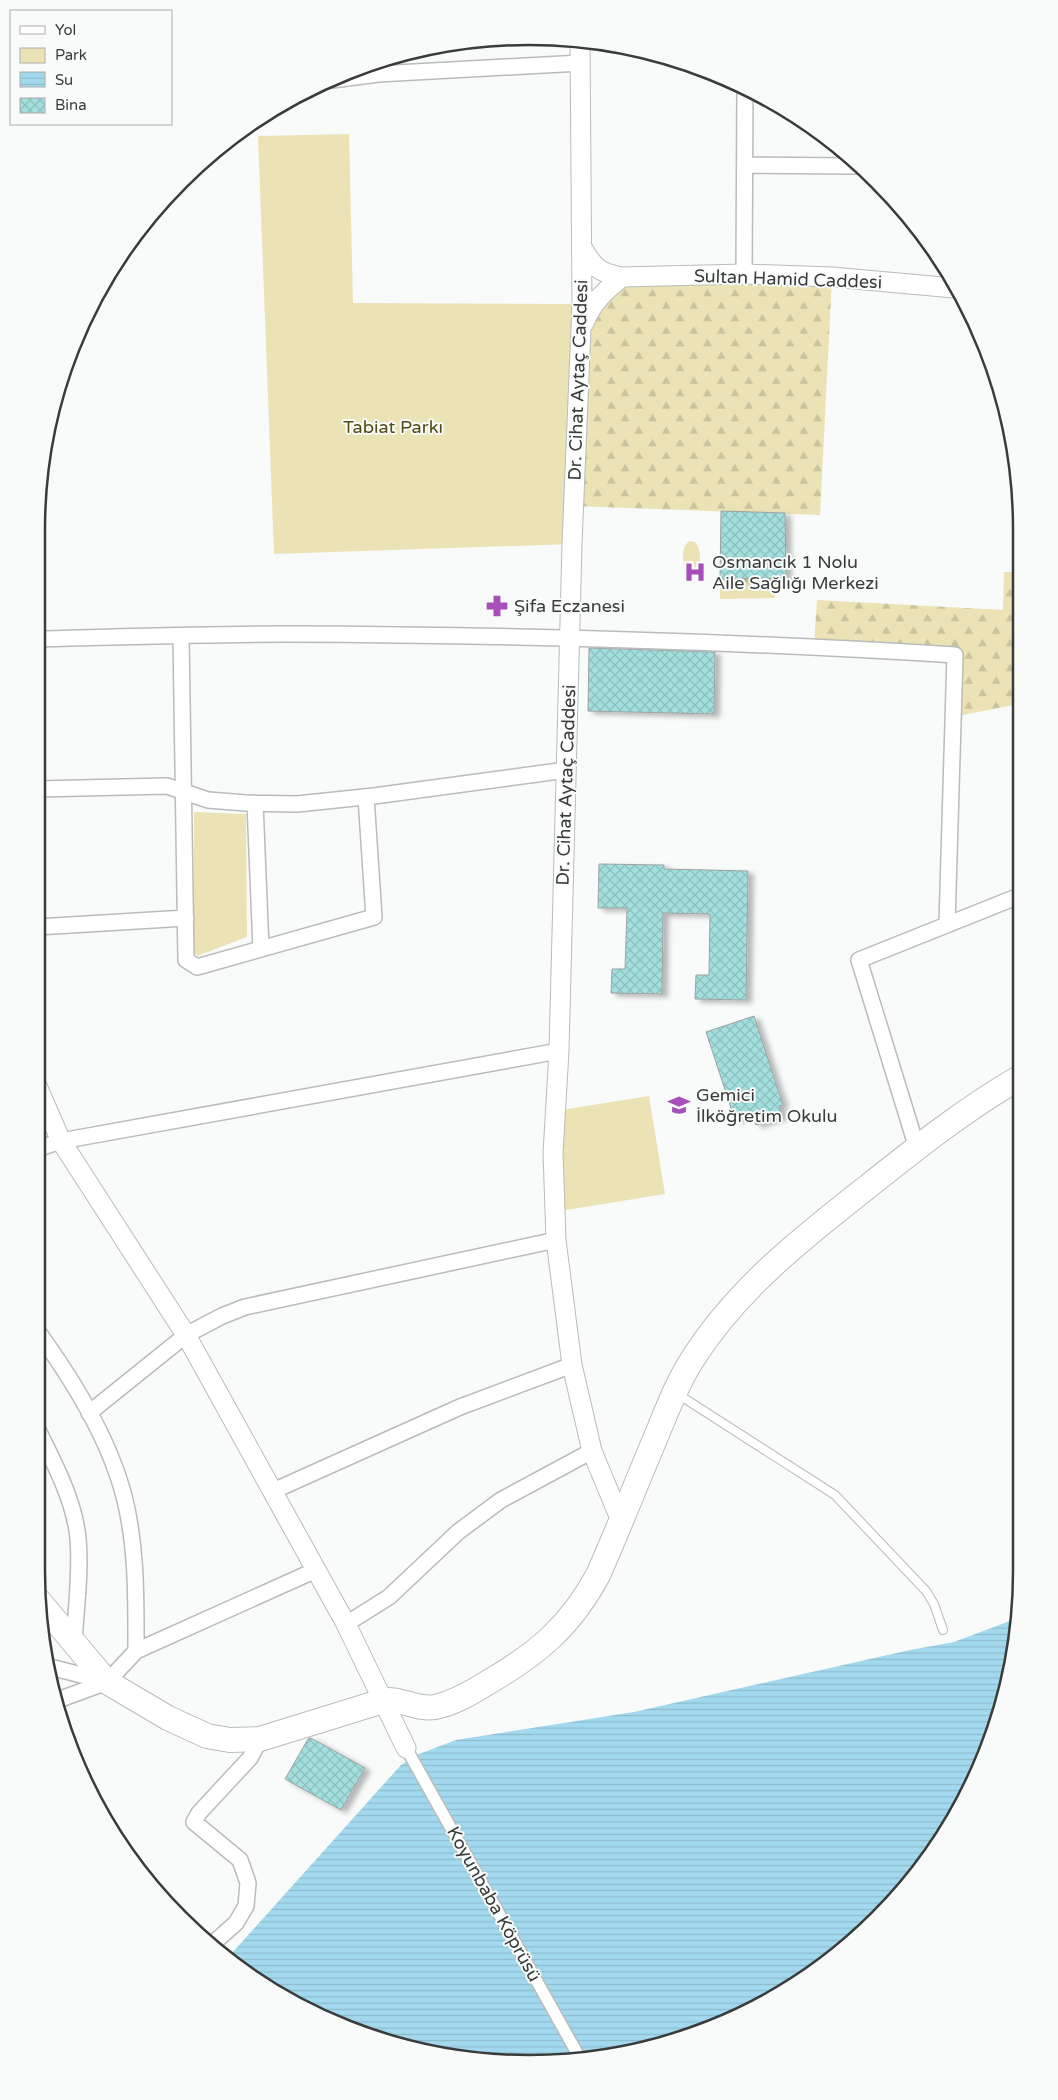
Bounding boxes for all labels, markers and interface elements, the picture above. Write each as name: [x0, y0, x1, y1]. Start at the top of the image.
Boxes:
legend: [10, 10, 172, 125]
text: Yol: [55, 21, 76, 39]
text: Park: [55, 46, 87, 64]
text: Su: [55, 71, 73, 89]
text: Bina: [55, 96, 87, 114]
street label: Sultan Hamid Caddesi: [693, 265, 883, 293]
street label: Dr. Cihat Aytaç Caddesi: [563, 279, 593, 481]
park label: Tabiat Parkı: [343, 416, 443, 438]
place label: Osmancık 1 Nolu Aile Sağlığı Merkezi: [712, 551, 879, 594]
hospital icon: Osmancık 1 Nolu Aile Sağlığı Merkezi: [682, 559, 708, 585]
pharmacy icon: Şifa Eczanesi: [484, 593, 510, 619]
place label: Şifa Eczanesi: [514, 595, 625, 617]
street label: Dr. Cihat Aytaç Caddesi: [551, 684, 581, 886]
place label: Gemici İlköğretim Okulu: [696, 1084, 837, 1127]
school or university icon: Gemici İlköğretim Okulu: [666, 1092, 692, 1118]
street label: Koyunbaba Köprüsü: [442, 1823, 546, 1985]

